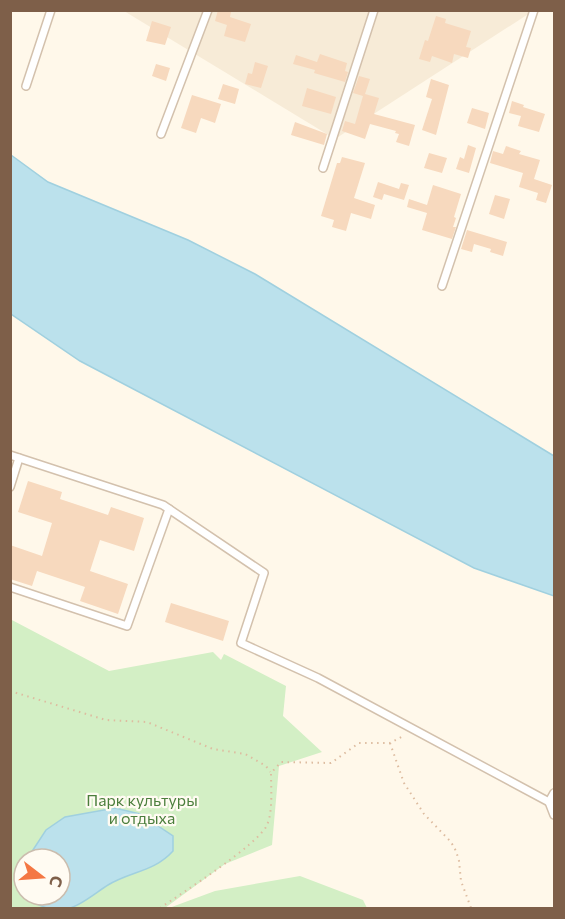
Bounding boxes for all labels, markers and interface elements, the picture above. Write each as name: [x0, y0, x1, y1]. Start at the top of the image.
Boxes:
park label: Парк культуры и отдыха: [86, 790, 198, 827]
north arrow: [12, 847, 72, 907]
text: С: [46, 874, 68, 890]

